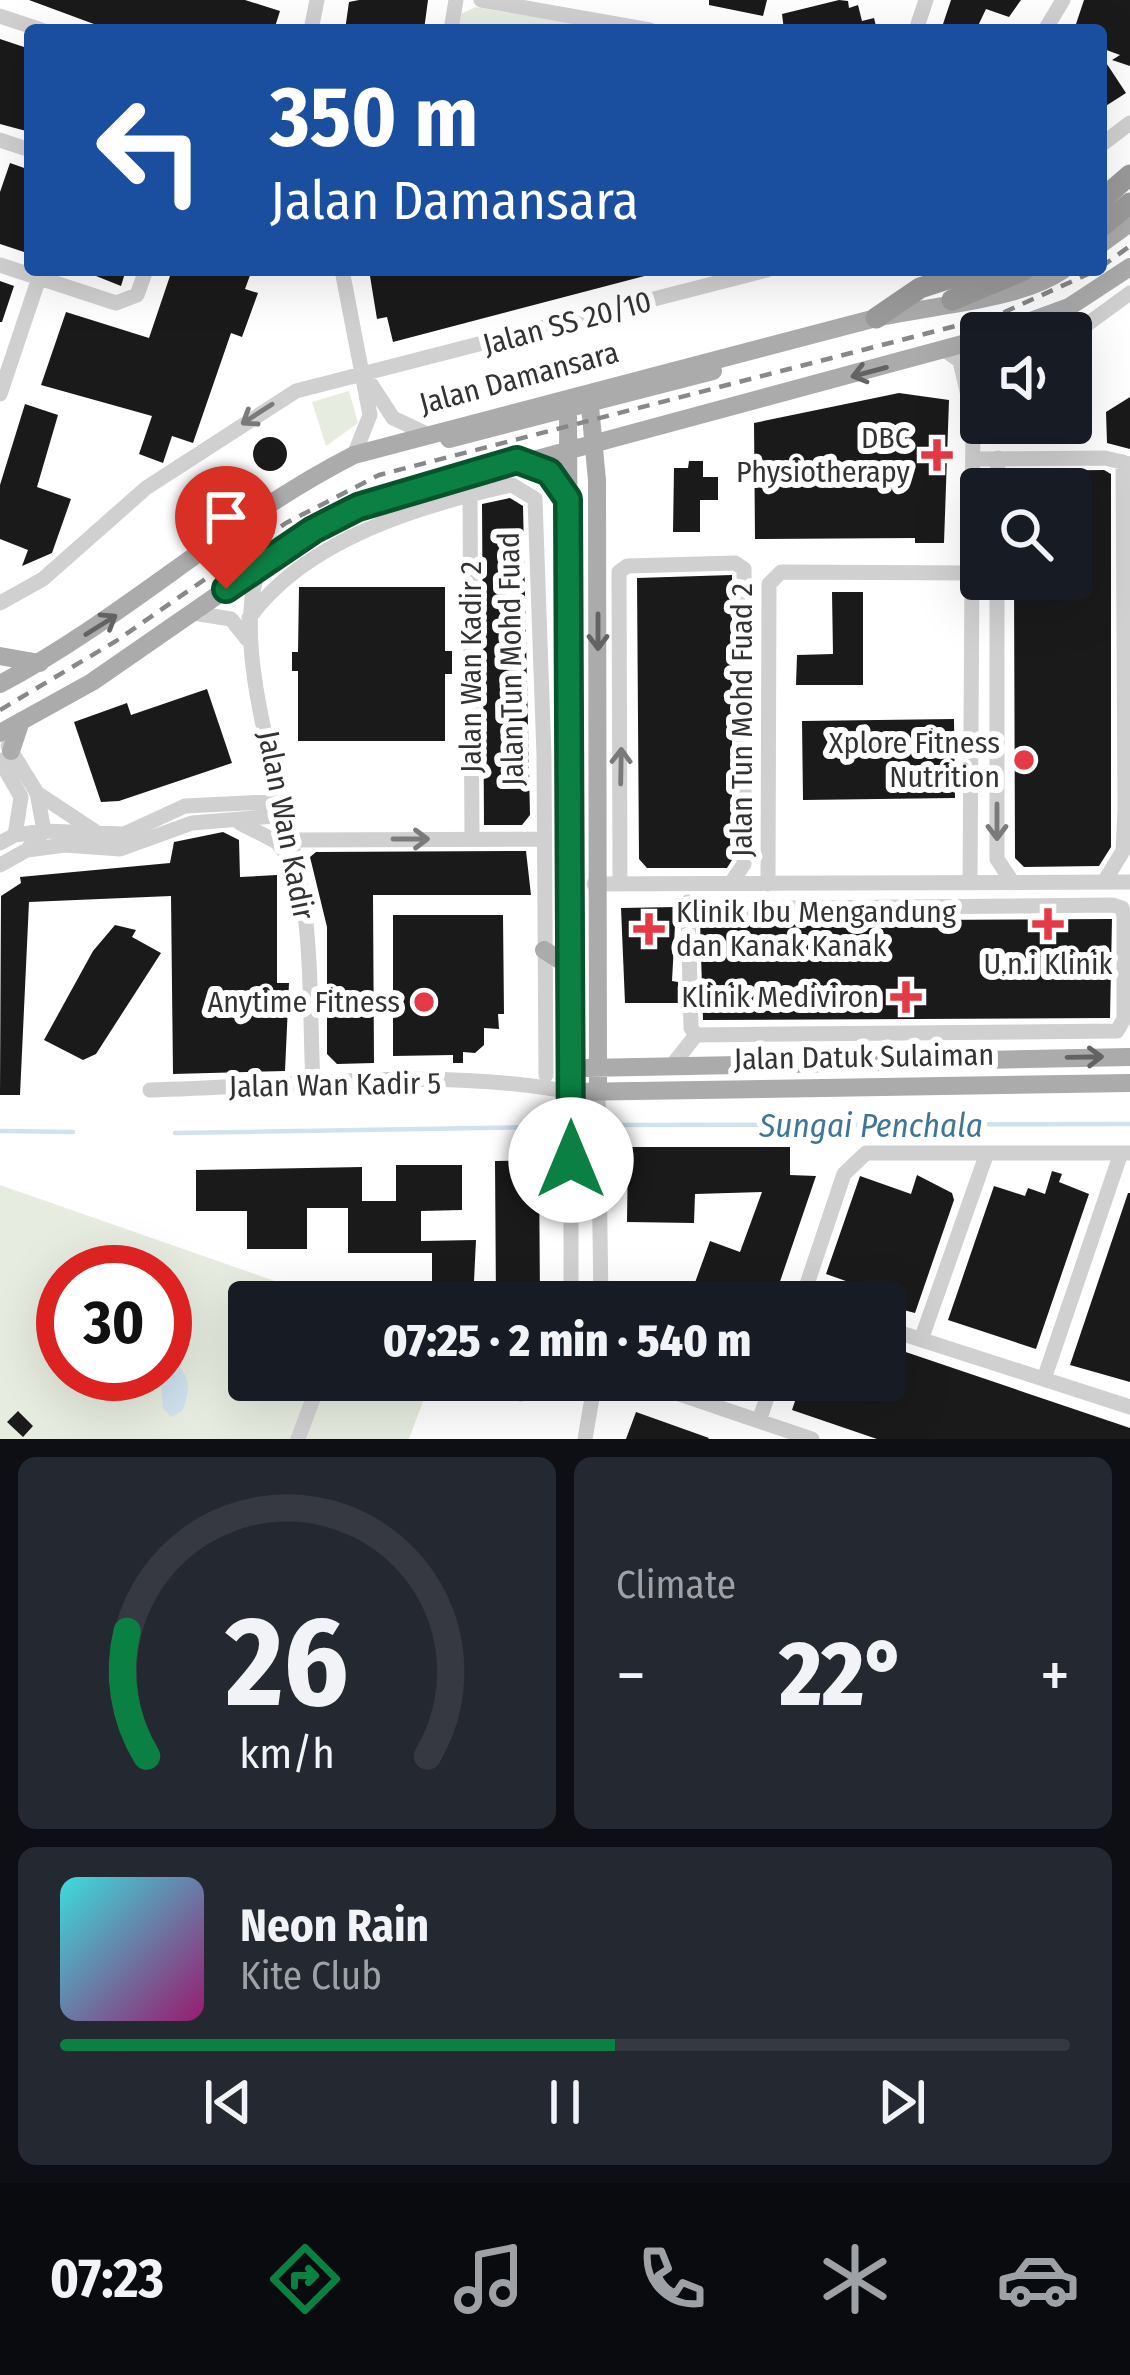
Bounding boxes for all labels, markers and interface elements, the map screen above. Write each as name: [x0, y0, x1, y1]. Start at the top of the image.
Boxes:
text: 350 m: [270, 67, 478, 168]
icon: left: [72, 72, 228, 228]
text: Jalan Damansara: [270, 169, 639, 233]
street label: Jalan SS 20/10: [479, 283, 655, 363]
map controls: [960, 312, 1092, 600]
button: sound: [960, 312, 1092, 444]
street label: Jalan Damansara: [415, 334, 623, 422]
one-way arrow: [850, 362, 888, 384]
one-way arrow: [241, 401, 275, 426]
place label: DBC Physiotherapy: [736, 420, 911, 490]
marker: DBC Physiotherapy: [921, 439, 953, 471]
pin: [175, 466, 277, 589]
button: search: [960, 468, 1092, 600]
icon: arrive: [193, 484, 259, 550]
street label: Jalan Tun Mohd Fuad: [491, 532, 531, 786]
street label: Jalan Wan Kadir 2: [453, 561, 489, 773]
street label: Jalan Tun Mohd Fuad 2: [724, 583, 760, 857]
one-way arrow: [83, 612, 117, 637]
one-way arrow: [587, 612, 609, 651]
place label: Xplore Fitness Nutrition: [829, 725, 1000, 795]
street label: Jalan Wan Kadir: [250, 728, 322, 923]
one-way arrow: [609, 747, 632, 786]
marker: Xplore Fitness Nutrition: [1011, 747, 1037, 773]
one-way arrow: [986, 802, 1008, 841]
one-way arrow: [391, 828, 430, 850]
place label: Klinik Ibu Mengandung dan Kanak Kanak: [676, 894, 957, 964]
marker: U.n.i Klinik: [1032, 908, 1064, 940]
marker: Klinik Ibu Mengandung dan Kanak Kanak: [633, 913, 665, 945]
place label: U.n.i Klinik: [983, 946, 1113, 982]
place label: Klinik Mediviron: [681, 979, 879, 1015]
marker: Klinik Mediviron: [890, 981, 922, 1013]
place label: Anytime Fitness: [207, 984, 400, 1020]
marker: Anytime Fitness: [411, 989, 437, 1015]
street label: Jalan Datuk Sulaiman: [733, 1037, 995, 1077]
one-way arrow: [1065, 1046, 1104, 1068]
street label: Jalan Wan Kadir 5: [229, 1065, 441, 1105]
position arrow: [508, 1097, 634, 1223]
water label: Sungai Penchala: [758, 1106, 983, 1146]
speed limit sign: 30: [36, 1245, 192, 1401]
text: 07:25 · 2 min · 540 m: [383, 1314, 751, 1368]
text: Climate: [616, 1562, 736, 1608]
text: 26: [224, 1588, 349, 1738]
text: 22°: [780, 1621, 906, 1729]
text: −: [616, 1636, 646, 1715]
text: +: [1040, 1636, 1070, 1715]
text: km/h: [239, 1728, 335, 1779]
text: Neon Rain: [240, 1899, 429, 1953]
text: Kite Club: [240, 1953, 382, 1999]
icon: previous: [195, 2069, 261, 2135]
icon: pause: [532, 2069, 598, 2135]
icon: next: [869, 2069, 935, 2135]
icon: directions: [263, 2237, 347, 2321]
icon: music: [447, 2237, 531, 2321]
icon: phone: [630, 2237, 714, 2321]
icon: climate: [813, 2237, 897, 2321]
icon: car: [996, 2237, 1080, 2321]
text: 07:23: [50, 2247, 164, 2311]

